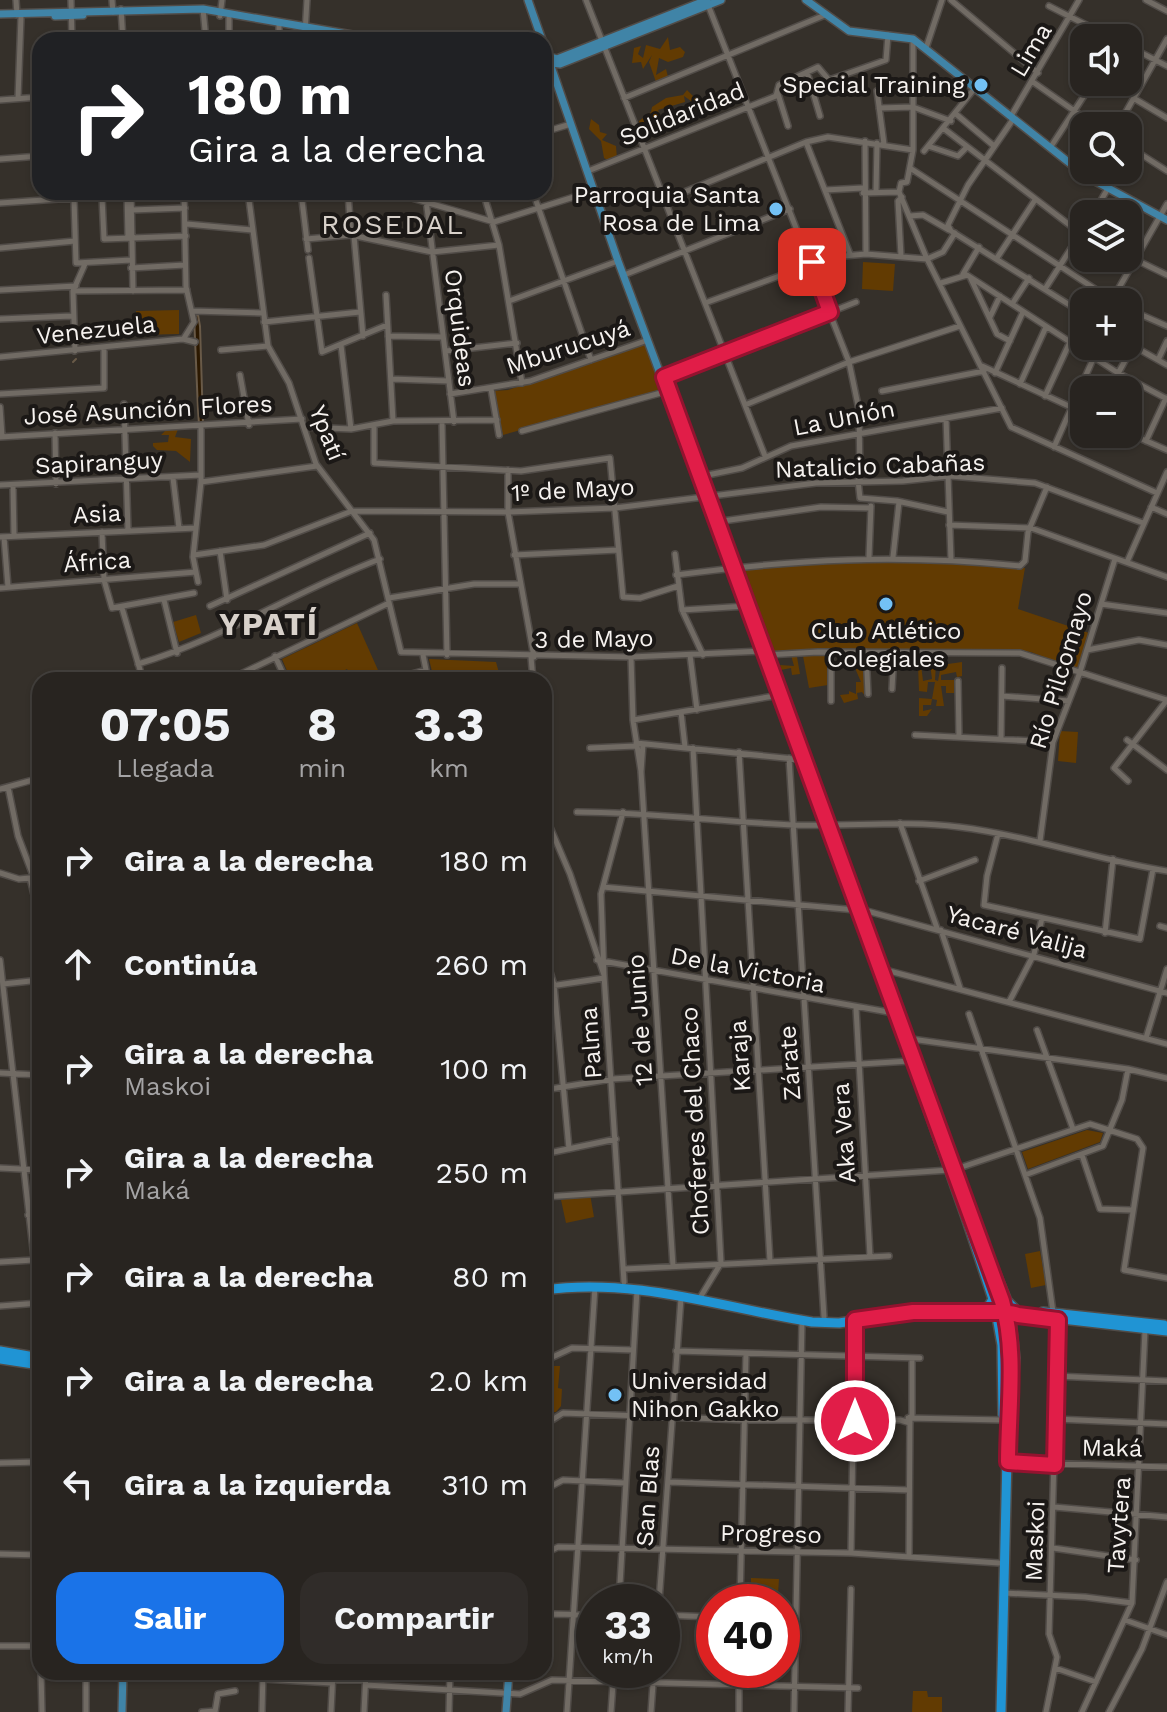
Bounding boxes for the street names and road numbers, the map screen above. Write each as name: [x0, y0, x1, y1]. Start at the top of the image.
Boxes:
street label: Lima: [1004, 18, 1058, 82]
street label: Solidaridad: [616, 76, 748, 152]
street label: Orquideas: [439, 267, 481, 389]
street label: Venezuela: [35, 310, 157, 350]
street label: Mburucuyá: [502, 314, 634, 380]
street label: José Asunción Flores: [23, 390, 273, 430]
street label: La Unión: [791, 394, 897, 442]
street label: Ypatí: [303, 401, 351, 465]
street label: Sapiranguy: [34, 446, 164, 480]
street label: Natalicio Cabañas: [775, 448, 985, 484]
street label: 1º de Mayo: [511, 473, 635, 507]
street label: Asia: [72, 499, 122, 529]
street label: África: [62, 546, 132, 578]
street label: Río Pilcomayo: [1024, 588, 1098, 752]
street label: 3 de Mayo: [534, 624, 654, 654]
street label: Yacaré Valija: [944, 900, 1090, 964]
street label: De la Victoria: [668, 941, 828, 999]
street label: 12 de Junio: [621, 953, 659, 1087]
street label: Palma: [575, 1006, 607, 1080]
street label: Choferes del Chaco: [675, 1006, 715, 1236]
street label: Karaja: [724, 1019, 756, 1093]
street label: Zárate: [773, 1025, 807, 1101]
street label: Aka Vera: [827, 1082, 861, 1184]
street label: Maká: [1081, 1433, 1143, 1463]
street label: San Blas: [631, 1445, 665, 1547]
street label: Tavytera: [1102, 1476, 1136, 1574]
street label: Maskoi: [1020, 1500, 1050, 1582]
street label: Progreso: [720, 1519, 822, 1549]

